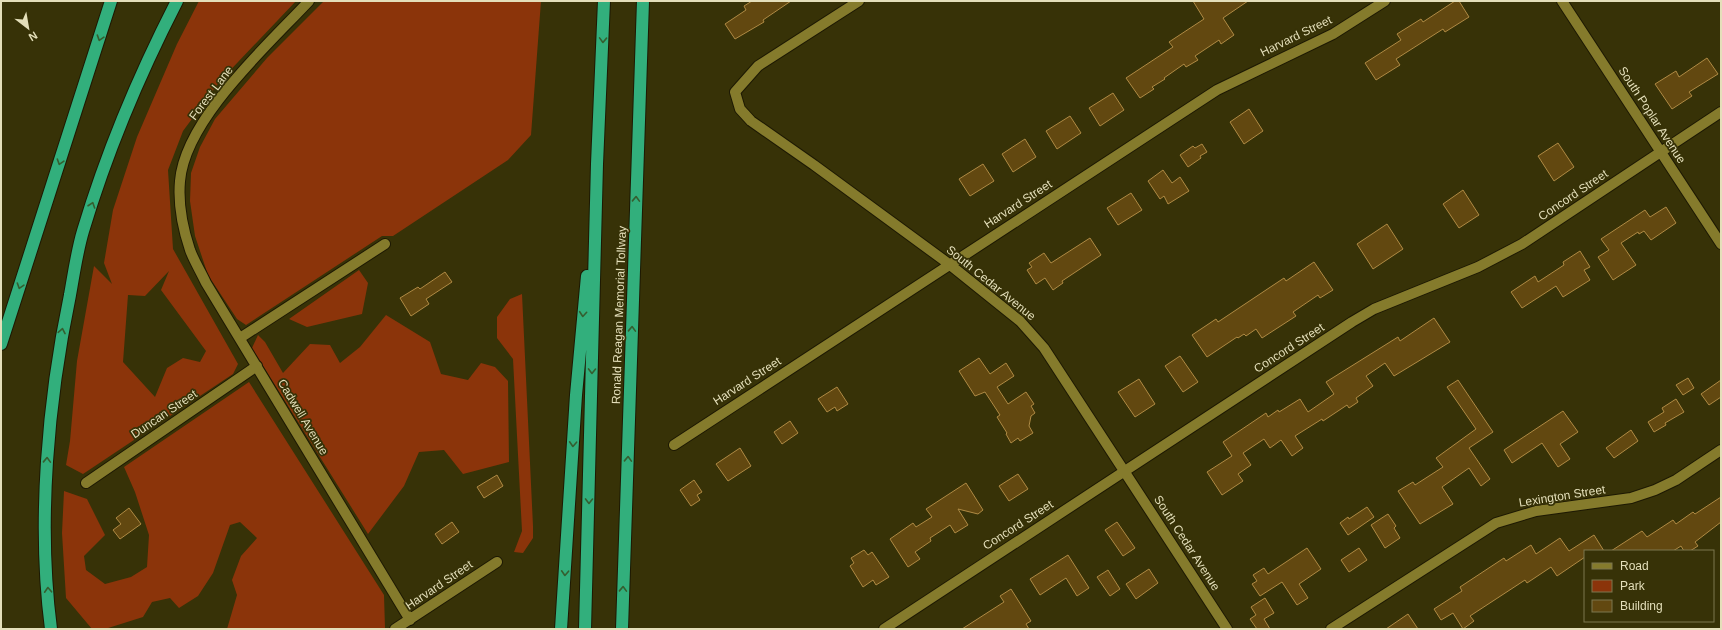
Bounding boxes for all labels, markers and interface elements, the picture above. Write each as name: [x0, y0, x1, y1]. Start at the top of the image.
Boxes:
north arrow: [8, 8, 48, 48]
street label: Harvard Street: [1258, 12, 1335, 59]
text: N: [27, 29, 40, 44]
one-way arrow: [96, 35, 104, 42]
one-way arrow: [599, 37, 607, 43]
street label: Forest Lane: [186, 63, 236, 123]
street label: South Poplar Avenue: [1615, 64, 1689, 166]
one-way arrow: [56, 158, 65, 165]
street label: Concord Street: [1536, 166, 1611, 223]
street label: Harvard Street: [981, 177, 1055, 231]
one-way arrow: [632, 196, 640, 202]
one-way arrow: [87, 201, 96, 208]
street label: Ronald Reagan Memorial Tollway: [609, 226, 629, 404]
street label: South Cedar Avenue: [944, 243, 1039, 323]
one-way arrow: [16, 282, 25, 289]
one-way arrow: [579, 311, 588, 317]
street label: Concord Street: [1251, 320, 1327, 376]
one-way arrow: [628, 326, 636, 332]
one-way arrow: [57, 328, 66, 334]
street label: Harvard Street: [710, 354, 784, 408]
one-way arrow: [588, 368, 596, 374]
street label: Cadwell Avenue: [275, 377, 331, 458]
street label: Duncan Street: [128, 386, 200, 441]
one-way arrow: [569, 441, 578, 447]
one-way arrow: [624, 456, 632, 462]
one-way arrow: [43, 457, 52, 463]
street label: Lexington Street: [1518, 482, 1607, 510]
street label: South Cedar Avenue: [1151, 493, 1223, 593]
street label: Concord Street: [980, 497, 1056, 553]
one-way arrow: [585, 498, 593, 504]
legend: [1584, 550, 1714, 622]
street label: Harvard Street: [403, 557, 476, 613]
text: Road: [1620, 559, 1649, 573]
one-way arrow: [561, 570, 570, 576]
text: Park: [1620, 579, 1646, 593]
one-way arrow: [619, 586, 628, 592]
one-way arrow: [44, 587, 53, 593]
text: Building: [1620, 599, 1663, 613]

